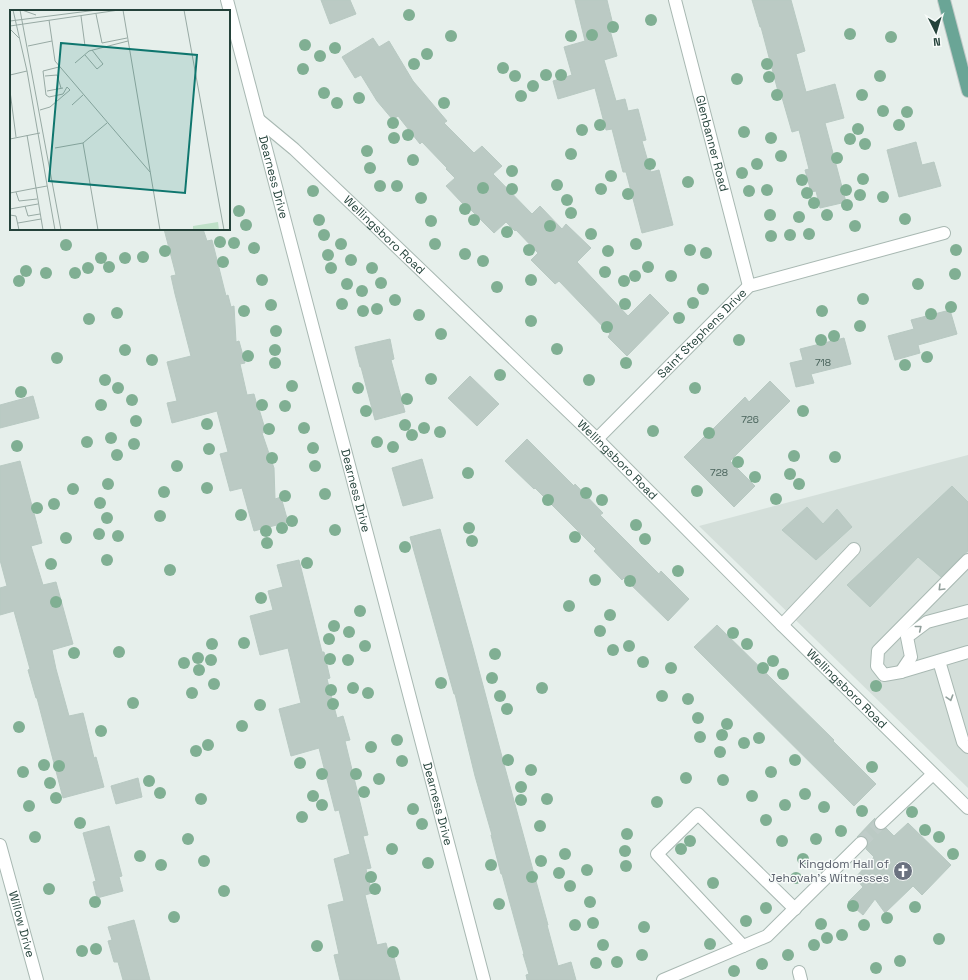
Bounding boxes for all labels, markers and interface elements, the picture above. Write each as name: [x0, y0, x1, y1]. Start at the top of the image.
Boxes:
inset map: [10, 10, 230, 230]
north arrow: [916, 12, 956, 52]
text: N: [933, 35, 941, 49]
street label: Glenbanner Road: [692, 93, 732, 193]
street label: Dearness Drive: [255, 134, 292, 220]
street label: Wellingsboro Road: [340, 192, 428, 278]
street label: Saint Stephens Drive: [654, 285, 750, 382]
house number: 718: [815, 356, 831, 369]
house number: 726: [741, 413, 759, 426]
street label: Wellingsboro Road: [574, 416, 661, 503]
street label: Dearness Drive: [337, 447, 374, 534]
house number: 728: [710, 466, 728, 479]
one-way arrow: [938, 583, 946, 591]
one-way arrow: [915, 626, 922, 633]
street label: Wellingsboro Road: [803, 645, 891, 732]
one-way arrow: [945, 695, 954, 702]
street label: Dearness Drive: [419, 760, 456, 847]
place label: Kingdom Hall of Jehovah's Witnesses: [769, 856, 889, 886]
church icon: Kingdom Hall of Jehovah's Witnesses: [892, 860, 914, 882]
street label: Willow Drive: [5, 889, 38, 959]

